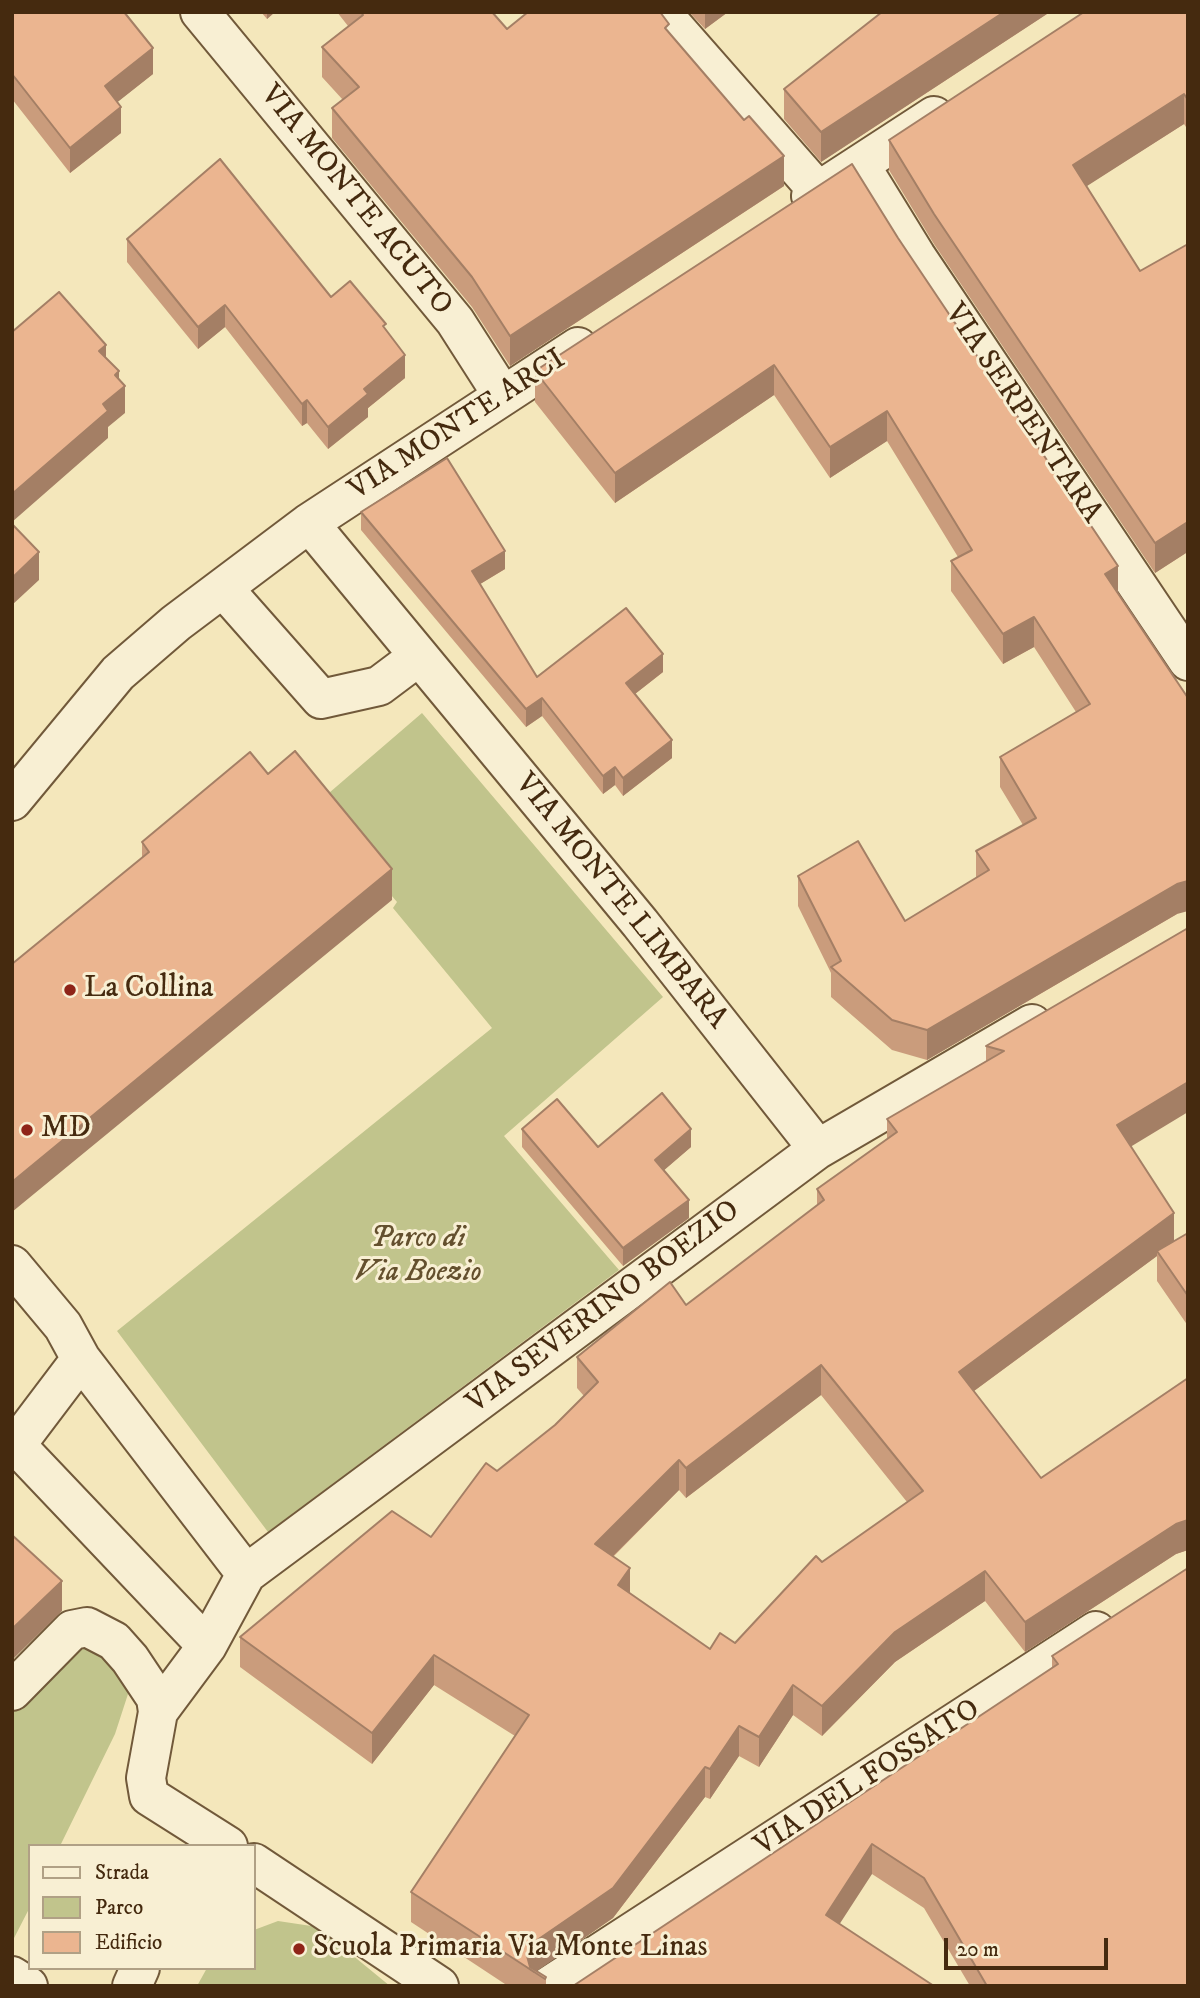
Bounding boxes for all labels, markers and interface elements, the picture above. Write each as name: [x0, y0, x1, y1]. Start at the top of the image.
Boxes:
street label: VIA MONTE ACUTO: [251, 79, 459, 323]
street label: VIA SERPENTARA: [935, 297, 1109, 531]
street label: VIA MONTE ARCI: [343, 343, 573, 509]
street label: VIA MONTE LIMBARA: [506, 767, 734, 1037]
place label: La Collina: [84, 972, 213, 1008]
marker: La Collina: [62, 982, 78, 998]
place label: MD: [41, 1112, 91, 1148]
marker: MD: [19, 1122, 35, 1138]
street label: VIA SEVERINO BOEZIO: [461, 1194, 747, 1422]
park label: Parco di Via Boezio: [354, 1222, 482, 1292]
street label: VIA DEL FOSSATO: [749, 1693, 987, 1865]
legend: [28, 1844, 256, 1970]
text: Strada: [95, 1860, 149, 1886]
text: Parco: [95, 1895, 143, 1921]
scale bar: [948, 1924, 1112, 1968]
text: Edificio: [95, 1930, 162, 1956]
place label: Scuola Primaria Via Monte Linas: [313, 1931, 707, 1967]
text: 20 m: [957, 1937, 999, 1963]
marker: Scuola Primaria Via Monte Linas: [291, 1941, 307, 1957]

